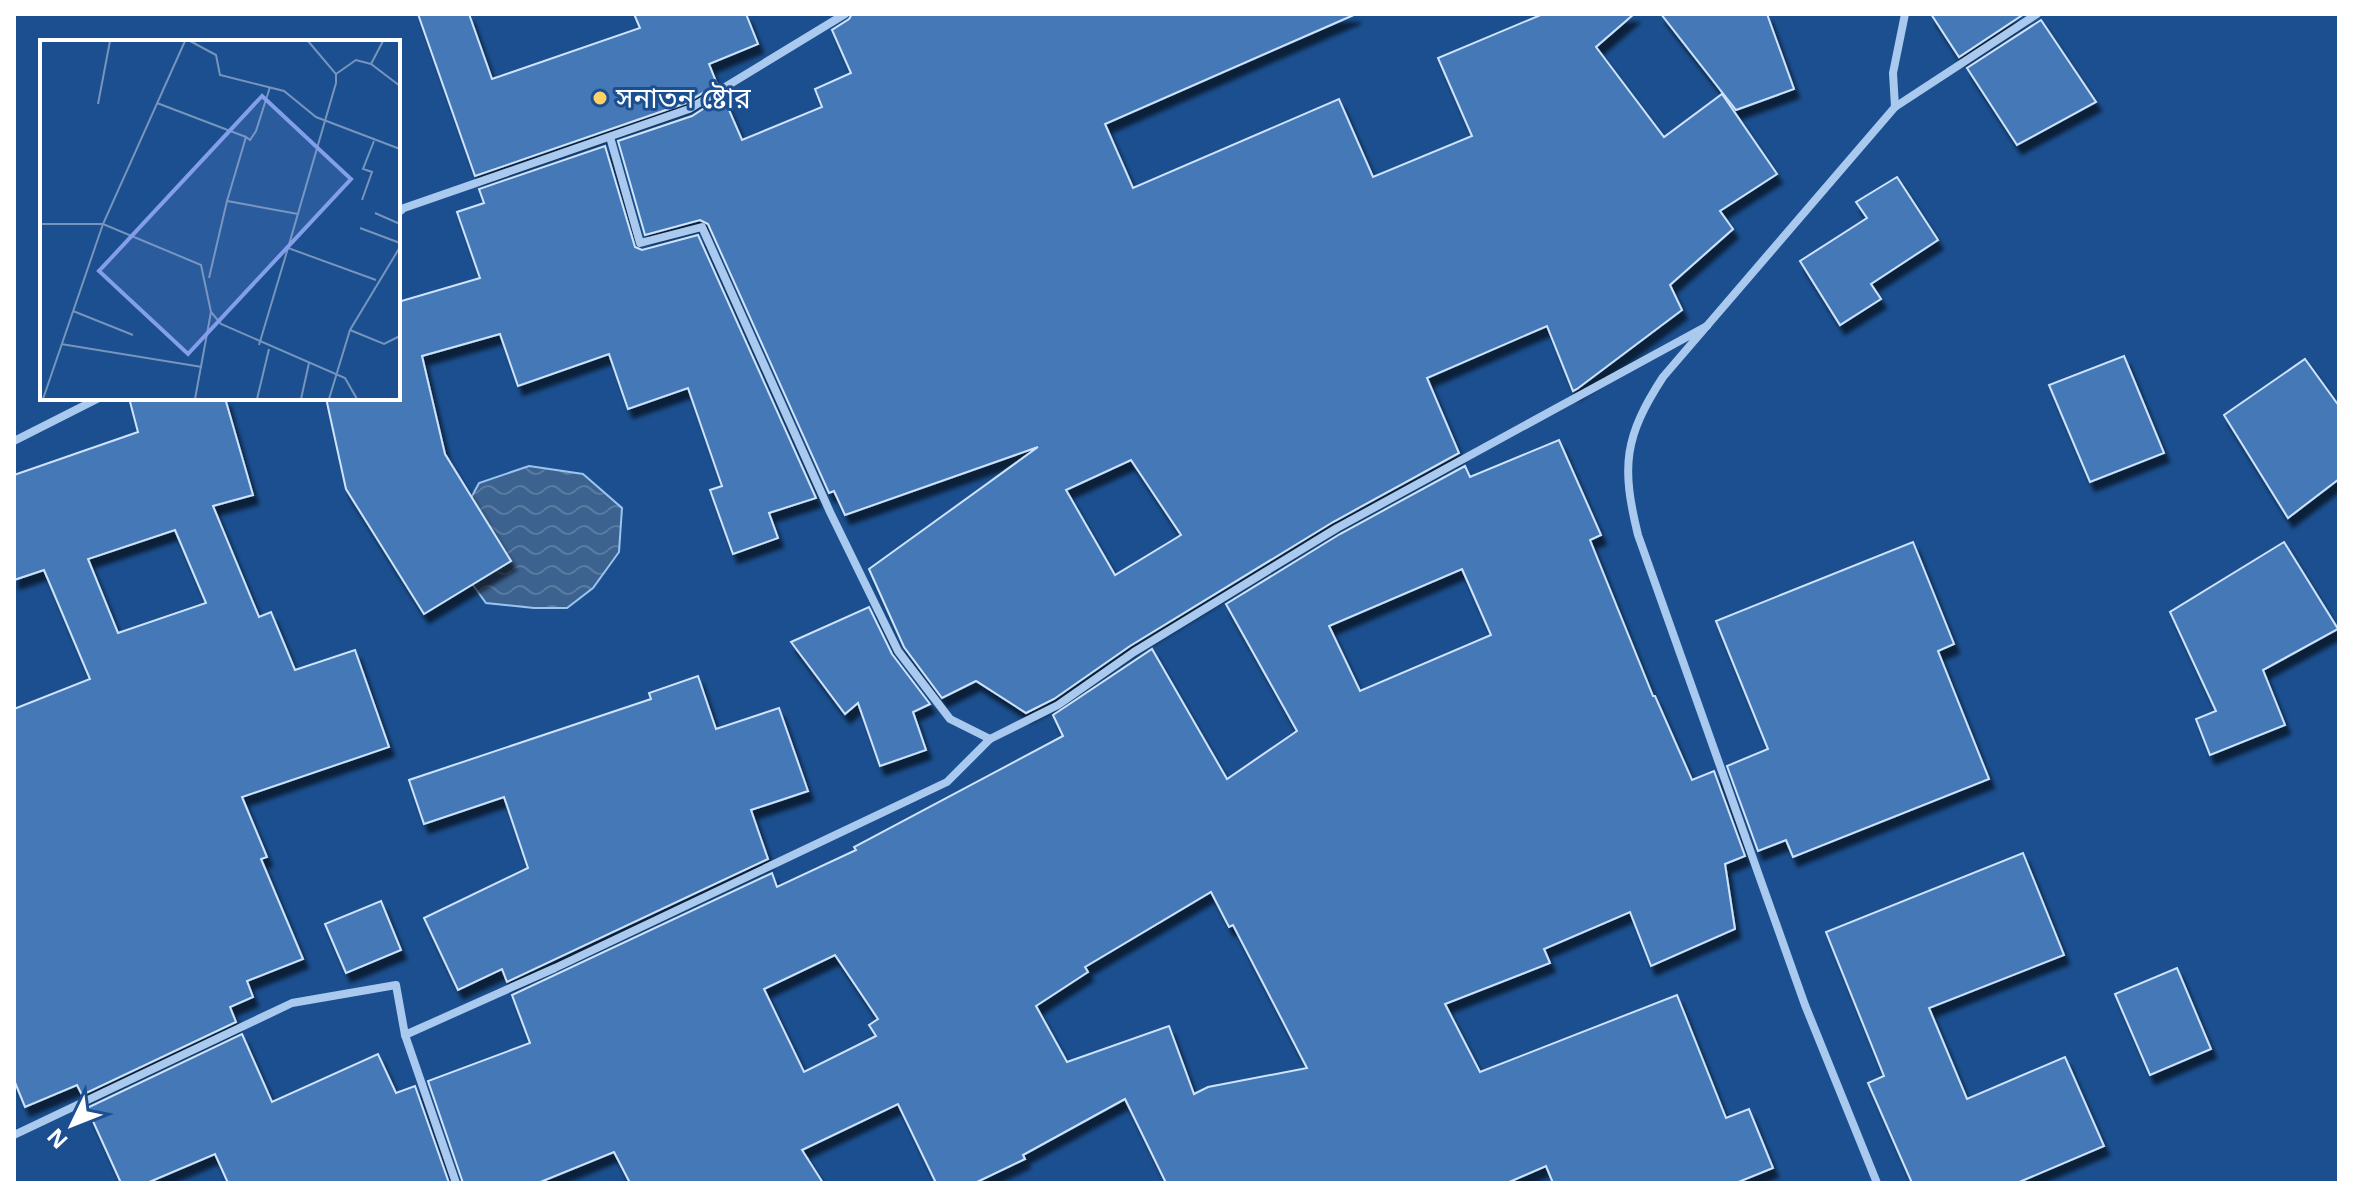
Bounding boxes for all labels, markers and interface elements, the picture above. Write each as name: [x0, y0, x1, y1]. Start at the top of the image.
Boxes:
inset map: [40, 40, 400, 400]
place label: সনাতন ষ্টোর: [615, 78, 751, 116]
marker: সনাতন ষ্টোর: [591, 89, 609, 107]
north arrow: [32, 1085, 112, 1165]
text: N: [40, 1123, 74, 1156]

